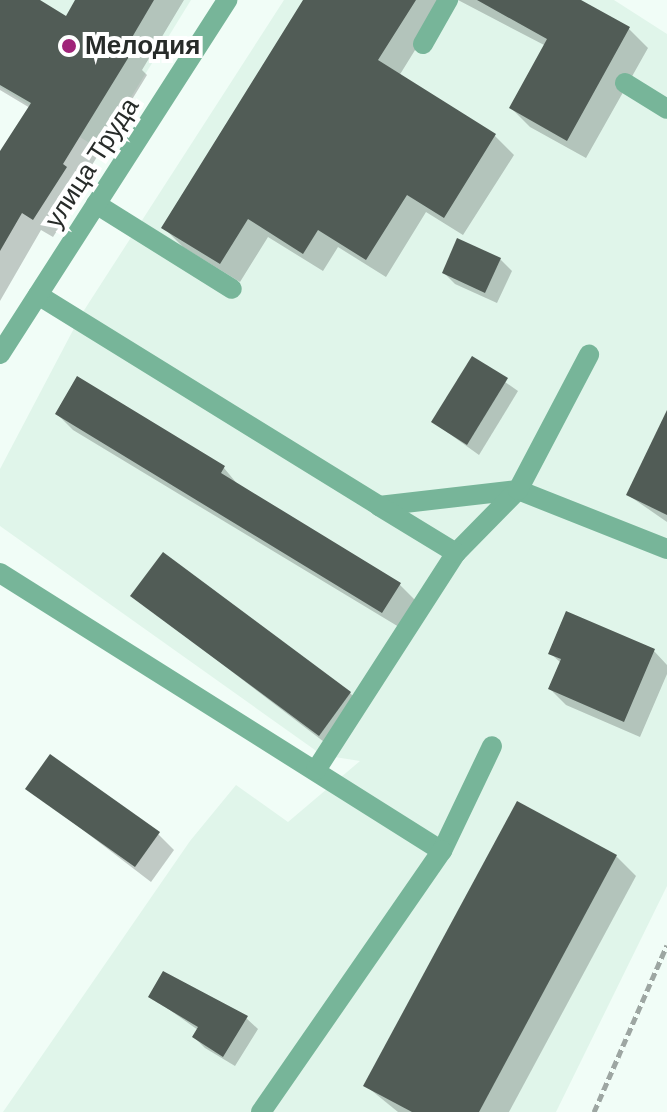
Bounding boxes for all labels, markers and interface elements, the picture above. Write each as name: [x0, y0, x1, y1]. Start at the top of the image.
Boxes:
place label: Мелодия: [85, 30, 200, 62]
marker: Мелодия: [60, 37, 78, 55]
street label: улица Труда: [38, 92, 146, 234]

